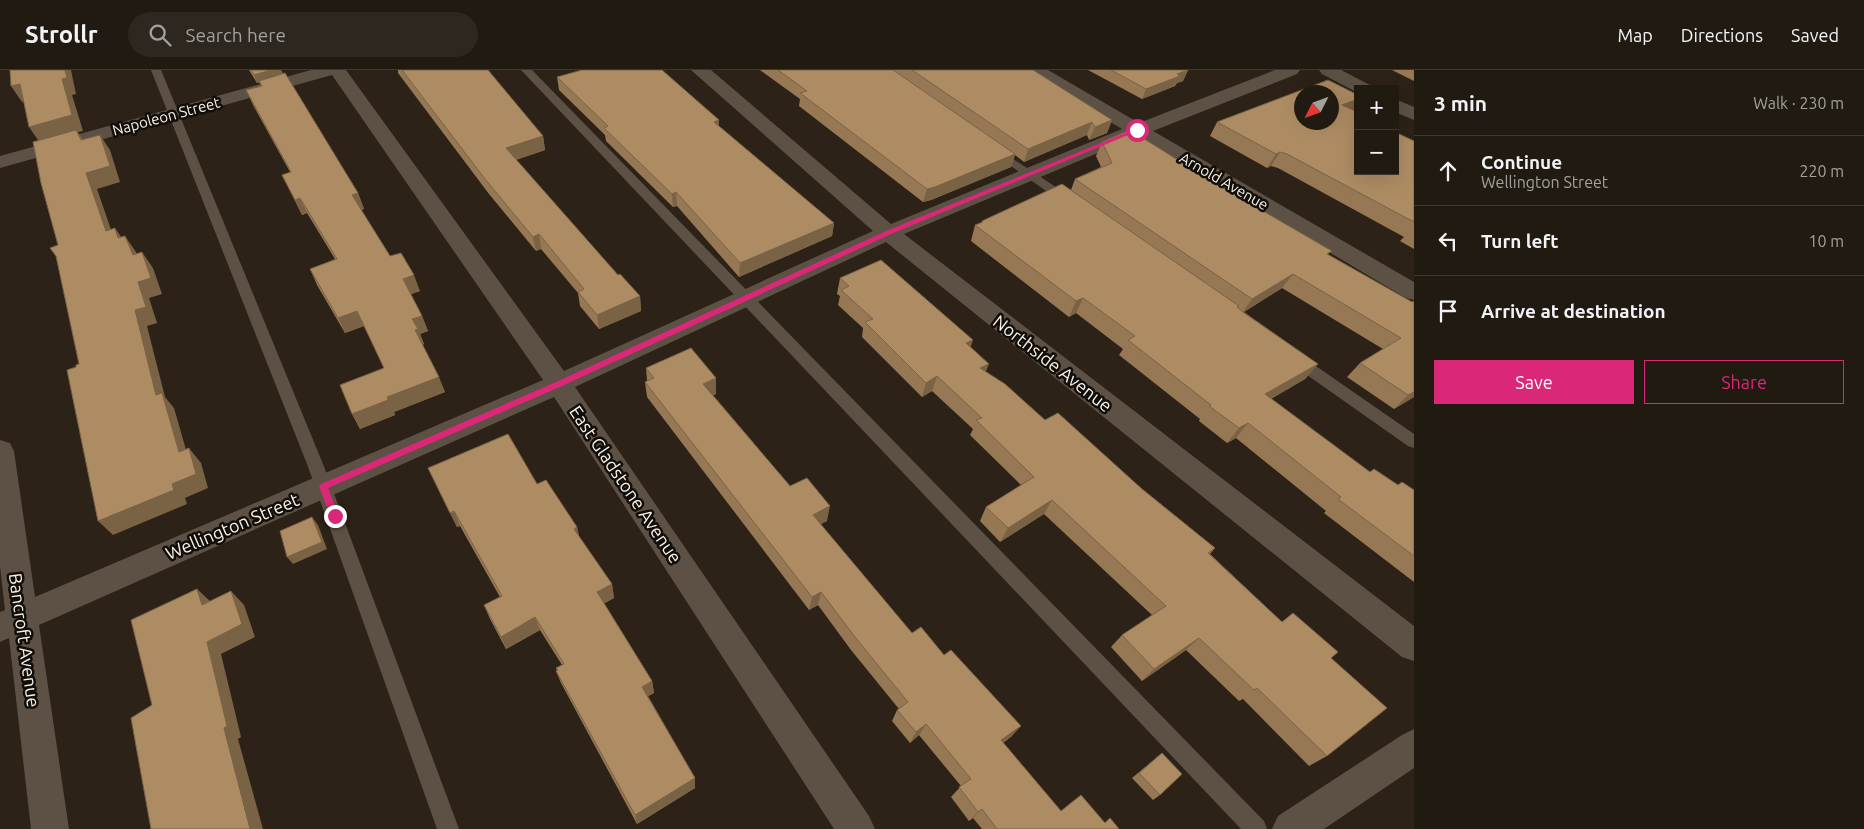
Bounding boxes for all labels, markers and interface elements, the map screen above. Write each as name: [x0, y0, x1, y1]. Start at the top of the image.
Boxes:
search box: [128, 12, 478, 57]
text: Strollr: [25, 21, 98, 48]
icon: search: [146, 21, 174, 49]
text: Search here: [186, 24, 286, 46]
text: Map: [1617, 25, 1653, 45]
text: Directions: [1681, 25, 1763, 45]
text: Saved: [1791, 25, 1839, 45]
north arrow: [1294, 85, 1339, 130]
map controls: [1354, 85, 1399, 175]
button: +: [1354, 85, 1399, 130]
text: 3 min: [1434, 91, 1487, 115]
street label: Napoleon Street: [110, 93, 222, 139]
text: Walk · 230 m: [1753, 94, 1844, 112]
route start: [1126, 119, 1149, 142]
button: −: [1354, 130, 1399, 175]
street label: Arnold Avenue: [1177, 149, 1271, 213]
text: Continue: [1481, 151, 1562, 173]
icon: ahead: [1434, 157, 1462, 185]
text: 220 m: [1799, 162, 1844, 180]
text: Wellington Street: [1481, 173, 1608, 191]
icon: left: [1434, 227, 1462, 255]
text: Turn left: [1481, 230, 1559, 252]
text: 10 m: [1808, 232, 1844, 250]
icon: arrive: [1434, 297, 1462, 325]
text: Arrive at destination: [1481, 300, 1666, 322]
street label: Northside Avenue: [990, 310, 1116, 416]
button: Save: [1434, 360, 1634, 404]
button: Share: [1644, 360, 1844, 404]
street label: East Gladstone Avenue: [566, 402, 686, 566]
street label: Wellington Street: [162, 489, 302, 563]
route end: [324, 505, 347, 528]
street label: Bancroft Avenue: [6, 572, 44, 708]

